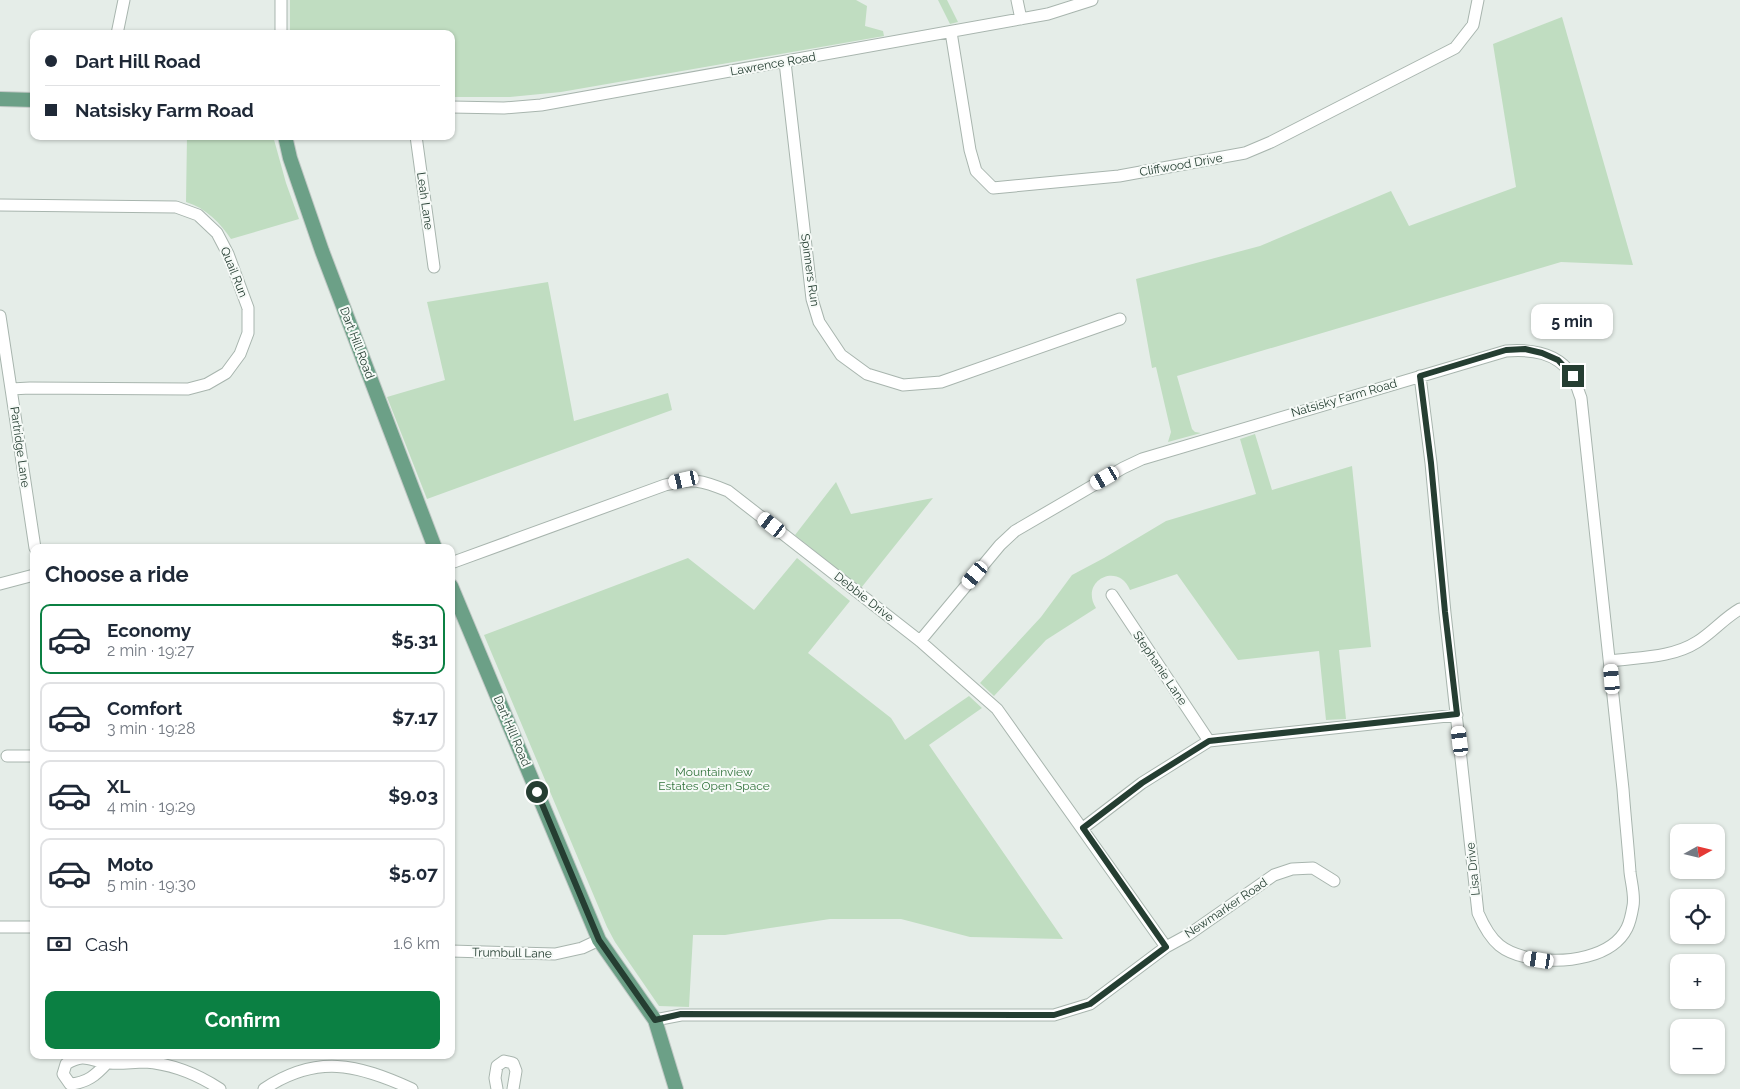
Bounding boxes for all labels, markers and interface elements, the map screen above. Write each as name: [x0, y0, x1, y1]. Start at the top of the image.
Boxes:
text: Dart Hill Road: [75, 50, 201, 72]
street label: Lawrence Road: [729, 50, 817, 78]
text: Natsisky Farm Road: [75, 99, 254, 121]
street label: Cliffwood Drive: [1138, 151, 1224, 179]
street label: Leah Lane: [414, 171, 436, 231]
street label: Spinners Run: [798, 233, 822, 307]
street label: Quail Run: [218, 245, 250, 299]
callout: 5 min: [1532, 304, 1614, 338]
street label: Dart Hill Road: [337, 305, 377, 381]
text: 5 min: [1551, 312, 1593, 331]
route end: [1562, 365, 1584, 387]
street label: Natsisky Farm Road: [1289, 376, 1399, 420]
street label: Partridge Lane: [7, 406, 33, 488]
car: [1088, 464, 1121, 492]
car: [667, 469, 700, 491]
car: [755, 510, 788, 540]
car: [959, 559, 990, 591]
text: Choose a ride: [45, 561, 189, 587]
street label: Debbie Drive: [831, 569, 897, 625]
icon: car: [47, 617, 92, 662]
text: Economy: [107, 619, 191, 641]
text: $5.31: [391, 628, 438, 650]
street label: Stephanie Lane: [1130, 628, 1190, 708]
text: 2 min · 19:27: [107, 641, 194, 660]
car: [1603, 663, 1620, 695]
street label: Dart Hill Road: [491, 693, 533, 769]
icon: car: [47, 695, 92, 740]
text: Comfort: [107, 697, 182, 719]
text: $7.17: [392, 706, 438, 728]
text: 3 min · 19:28: [107, 719, 195, 738]
car: [1450, 725, 1469, 757]
park label: Mountainview Estates Open Space: [658, 765, 770, 793]
icon: car: [47, 773, 92, 818]
text: XL: [107, 775, 130, 797]
route start: [526, 781, 548, 803]
text: $9.03: [388, 784, 438, 806]
text: 4 min · 19:29: [107, 797, 195, 816]
north arrow: [1670, 824, 1725, 879]
map controls: [1670, 824, 1725, 1074]
street label: Lisa Drive: [1463, 842, 1483, 896]
icon: car: [47, 851, 92, 896]
text: Moto: [107, 853, 153, 875]
text: $5.07: [389, 862, 438, 884]
text: 5 min · 19:30: [107, 875, 196, 894]
street label: Newmarker Road: [1182, 875, 1270, 941]
button: locate: [1670, 889, 1725, 944]
icon: cash: [45, 930, 73, 958]
text: Cash: [85, 933, 129, 955]
text: 1.6 km: [393, 934, 440, 953]
street label: Trumbull Lane: [472, 945, 552, 961]
car: [1523, 950, 1554, 970]
button: +: [1670, 954, 1725, 1009]
button: Confirm: [45, 991, 440, 1049]
button: −: [1670, 1019, 1725, 1074]

